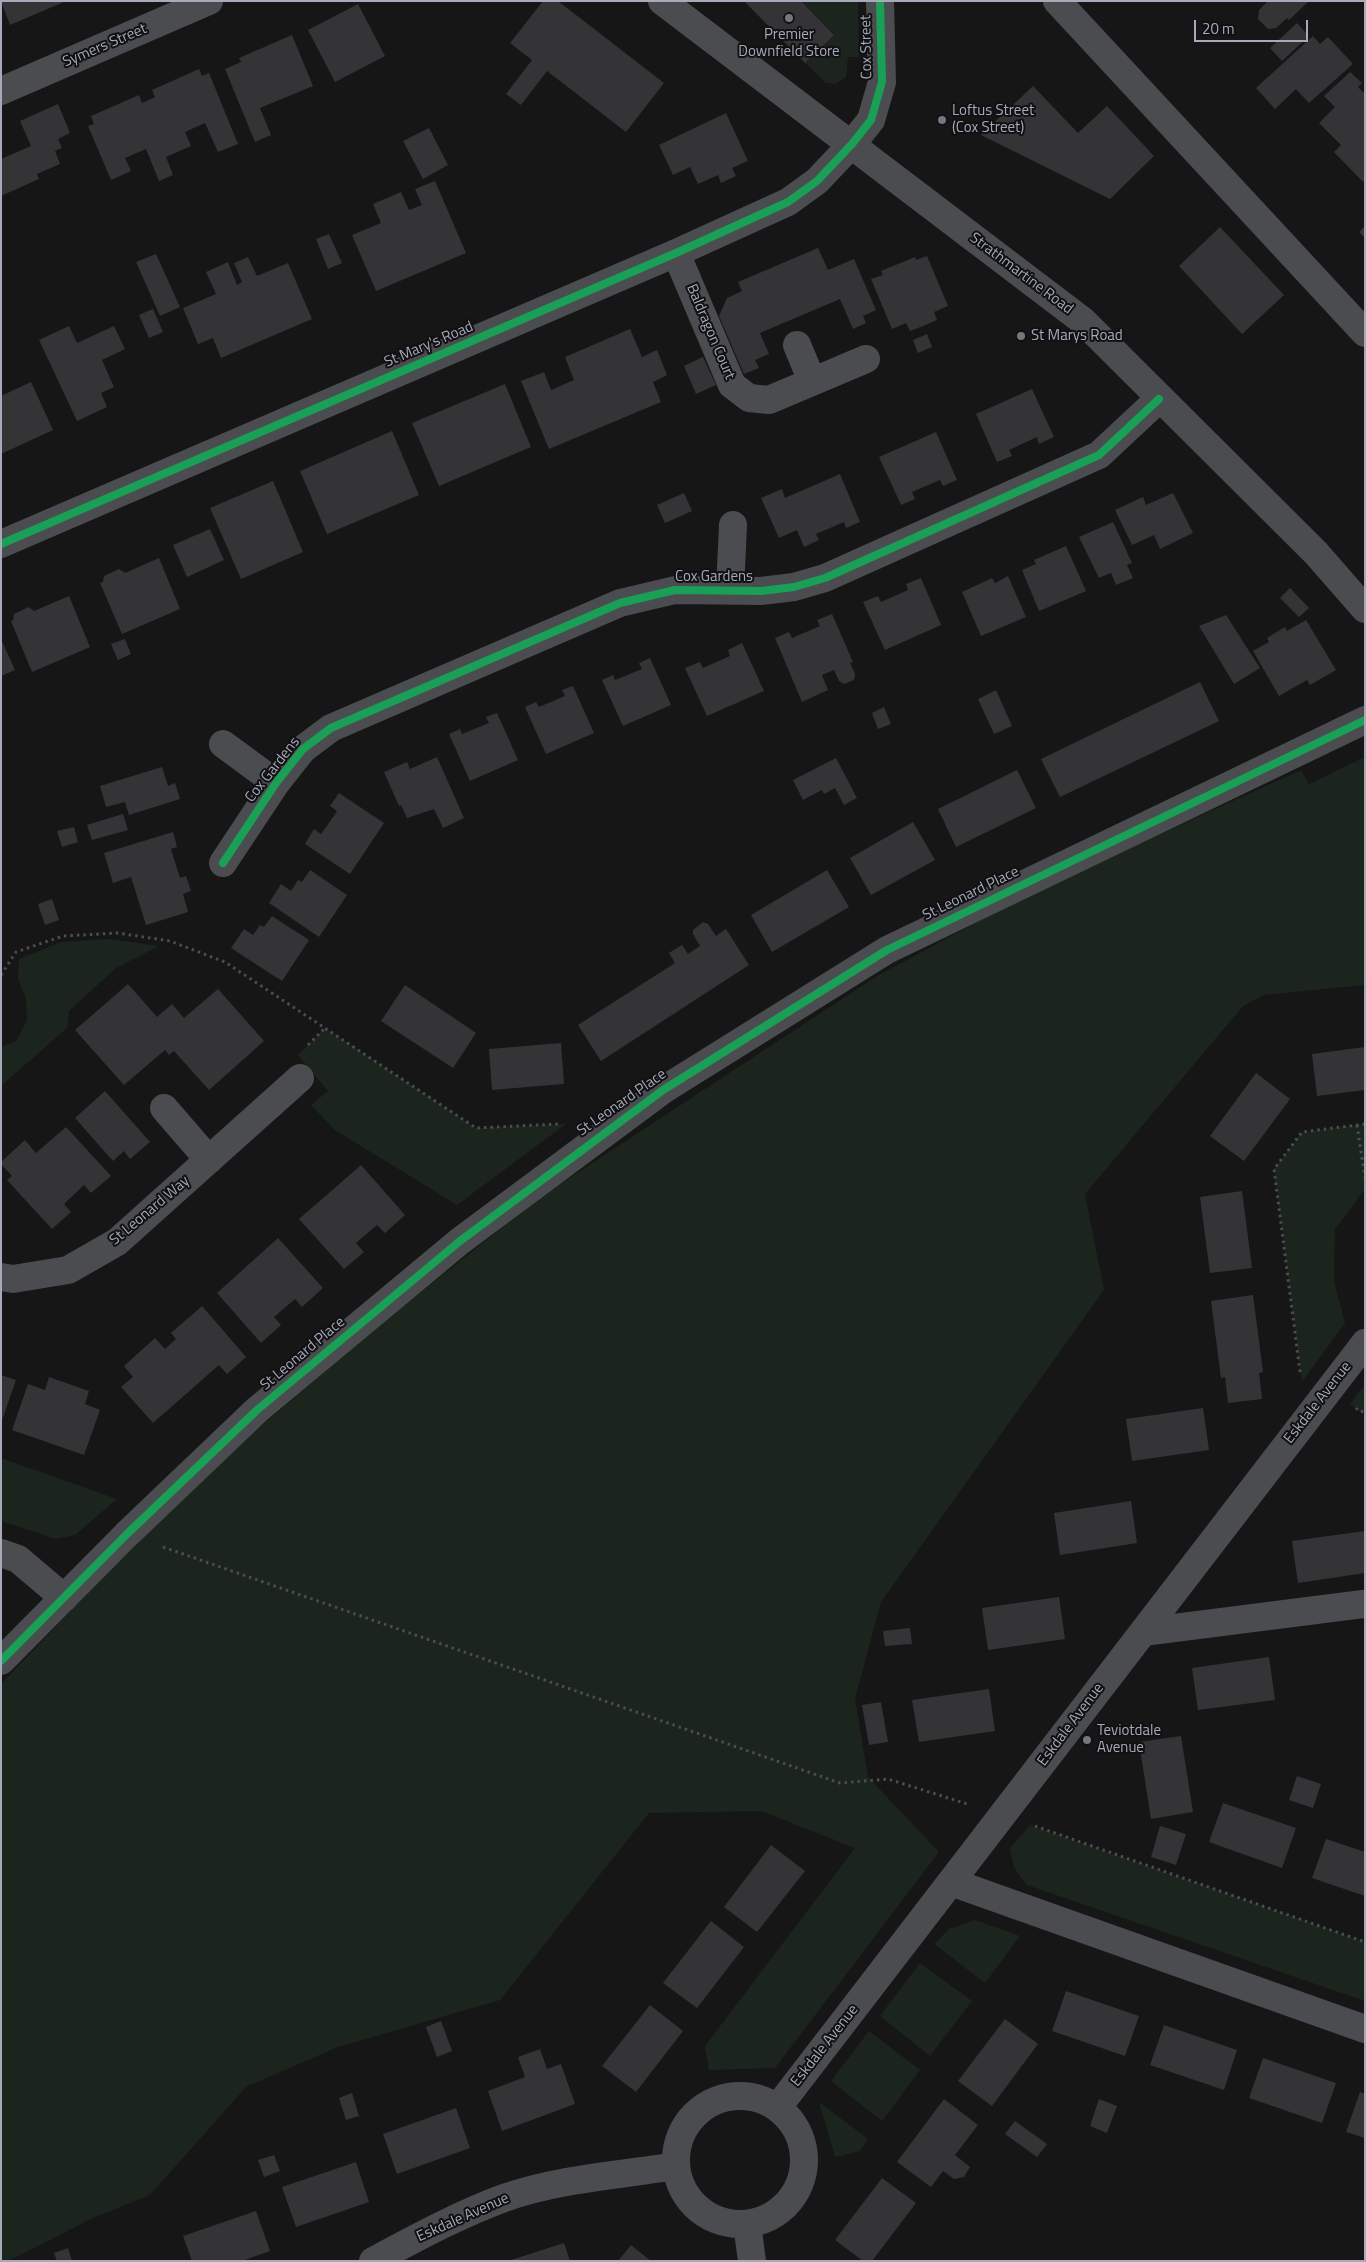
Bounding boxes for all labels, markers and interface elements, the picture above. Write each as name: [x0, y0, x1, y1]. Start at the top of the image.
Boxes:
scale bar: [1196, 10, 1310, 42]
marker: Premier Downfield Store: [783, 12, 795, 24]
street label: Cox Street: [857, 15, 877, 79]
text: 20 m: [1202, 17, 1235, 40]
street label: Symers Street: [60, 20, 150, 72]
place label: Premier Downfield Store: [738, 26, 840, 61]
place label: Loftus Street (Cox Street): [952, 102, 1034, 137]
marker: Loftus Street (Cox Street): [936, 114, 948, 126]
street label: Strathmartine Road: [966, 229, 1076, 319]
street label: Baldragon Court: [682, 281, 738, 383]
street label: St Mary's Road: [382, 318, 476, 372]
place label: St Marys Road: [1031, 327, 1123, 345]
marker: St Marys Road: [1015, 330, 1027, 342]
street label: Cox Gardens: [675, 568, 753, 586]
street label: Cox Gardens: [242, 734, 304, 806]
street label: St Leonard Place: [920, 863, 1022, 925]
street label: St Leonard Place: [574, 1066, 670, 1140]
street label: St Leonard Way: [106, 1172, 194, 1250]
street label: St Leonard Place: [257, 1313, 349, 1395]
street label: Eskdale Avenue: [1280, 1358, 1356, 1448]
street label: Eskdale Avenue: [1034, 1680, 1108, 1770]
place label: Teviotdale Avenue: [1097, 1722, 1161, 1757]
marker: Teviotdale Avenue: [1081, 1734, 1093, 1746]
street label: Eskdale Avenue: [787, 2001, 863, 2091]
street label: Eskdale Avenue: [414, 2190, 512, 2246]

